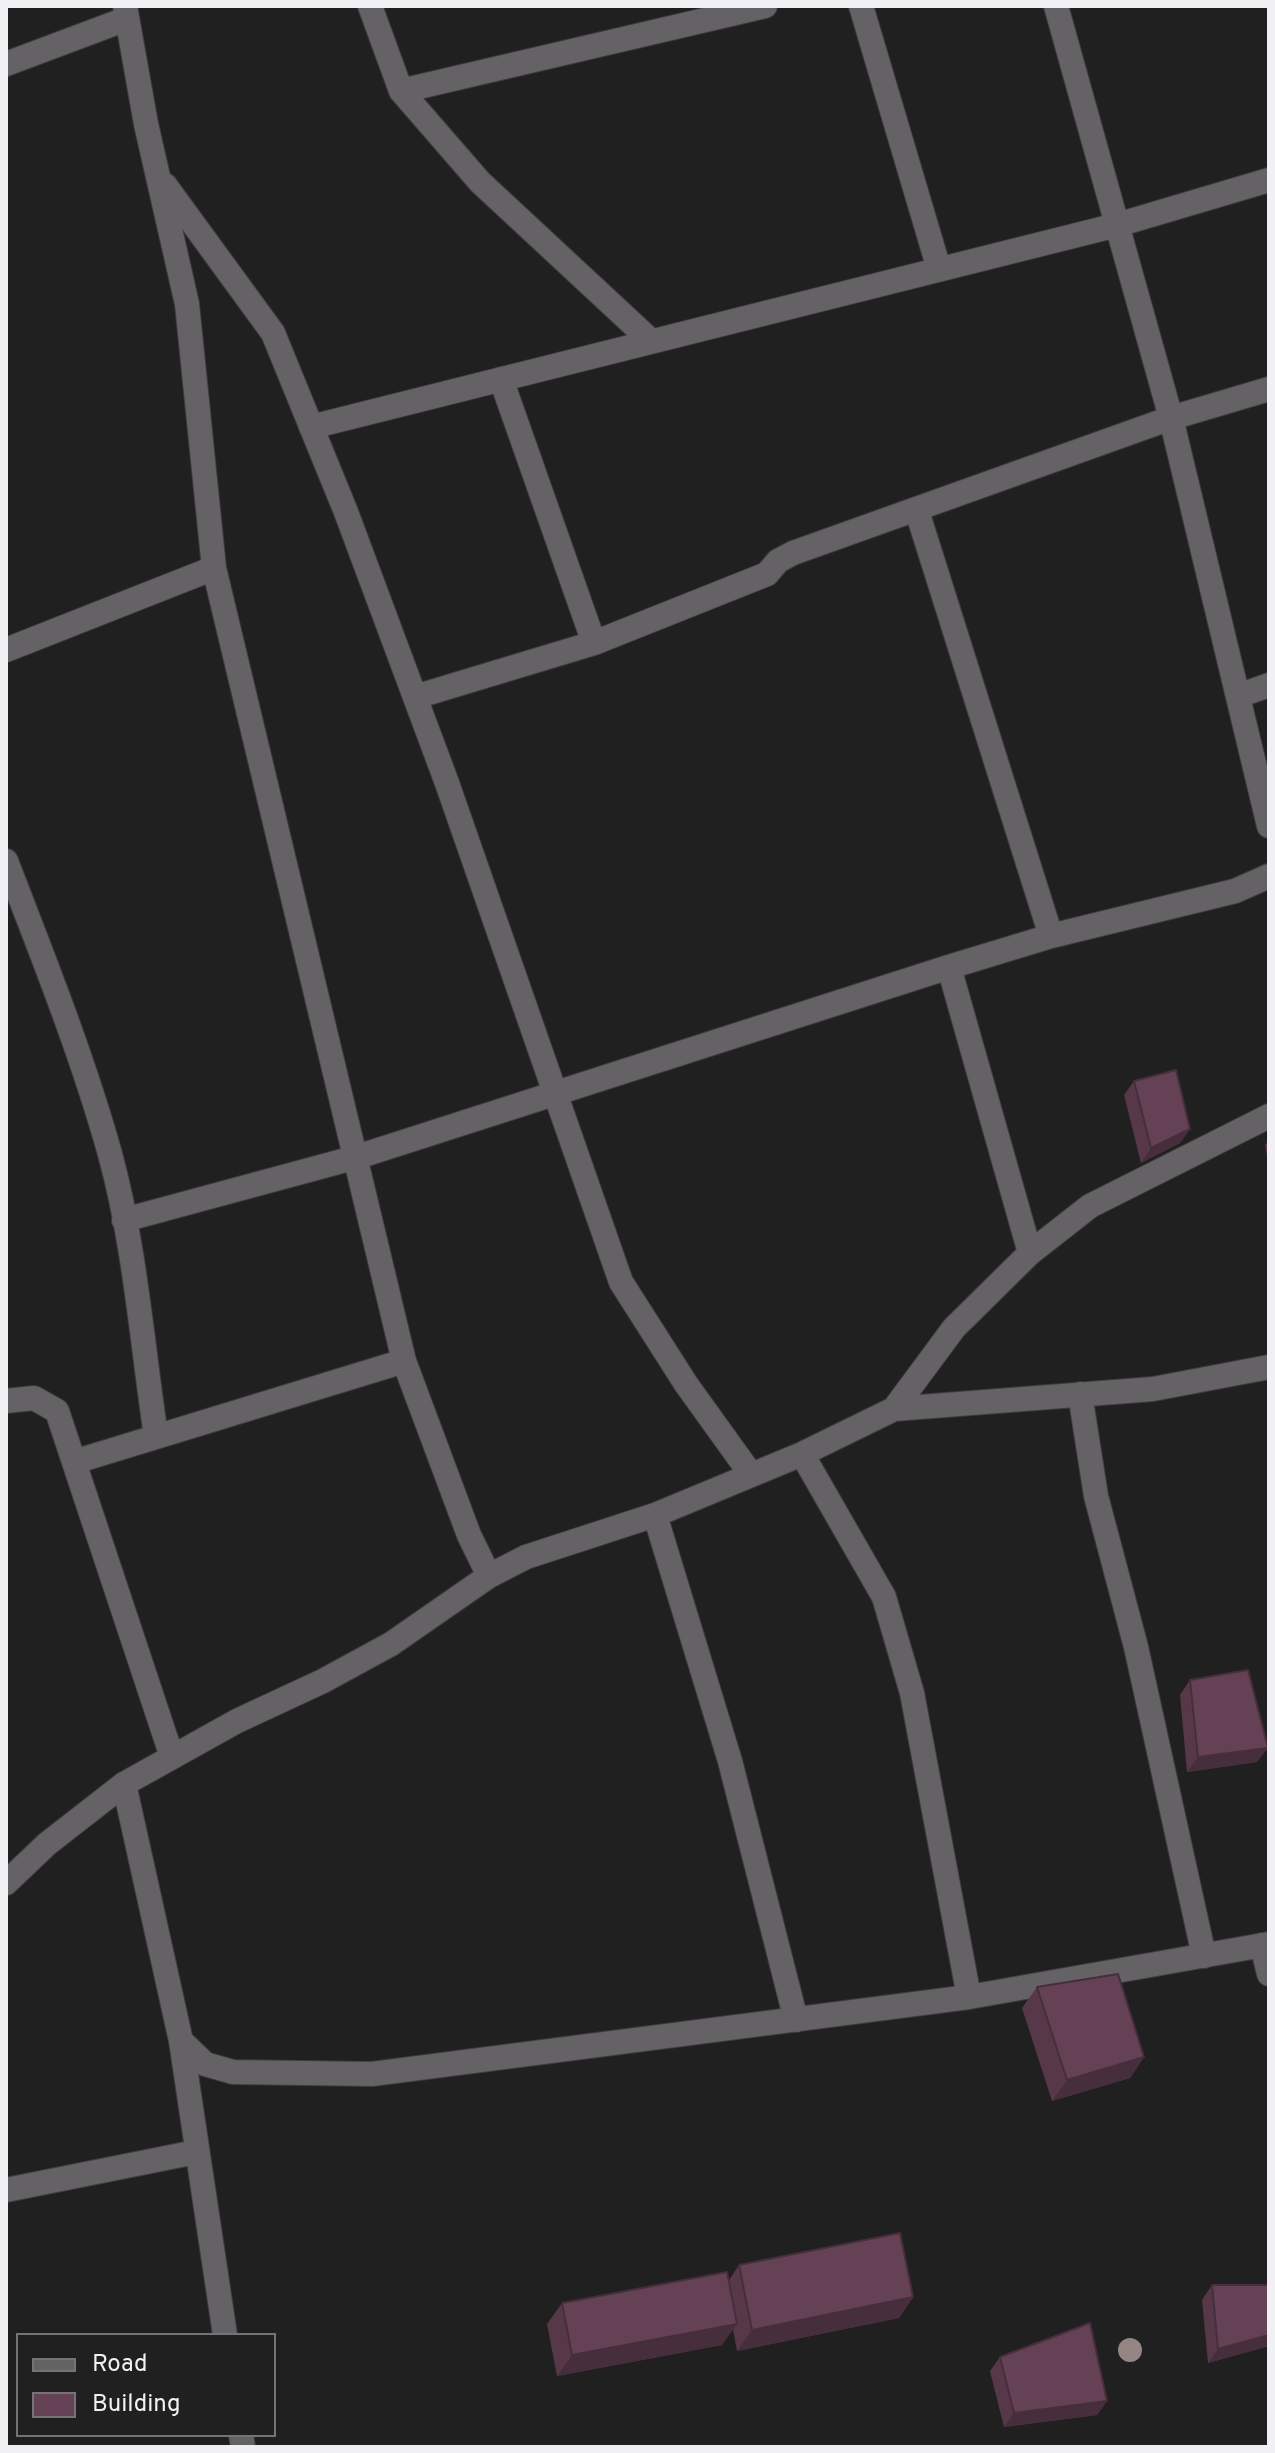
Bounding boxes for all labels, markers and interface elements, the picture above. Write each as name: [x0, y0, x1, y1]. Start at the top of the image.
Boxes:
legend: [16, 2333, 276, 2437]
text: Road: [92, 2350, 148, 2380]
text: Building: [92, 2390, 181, 2420]

